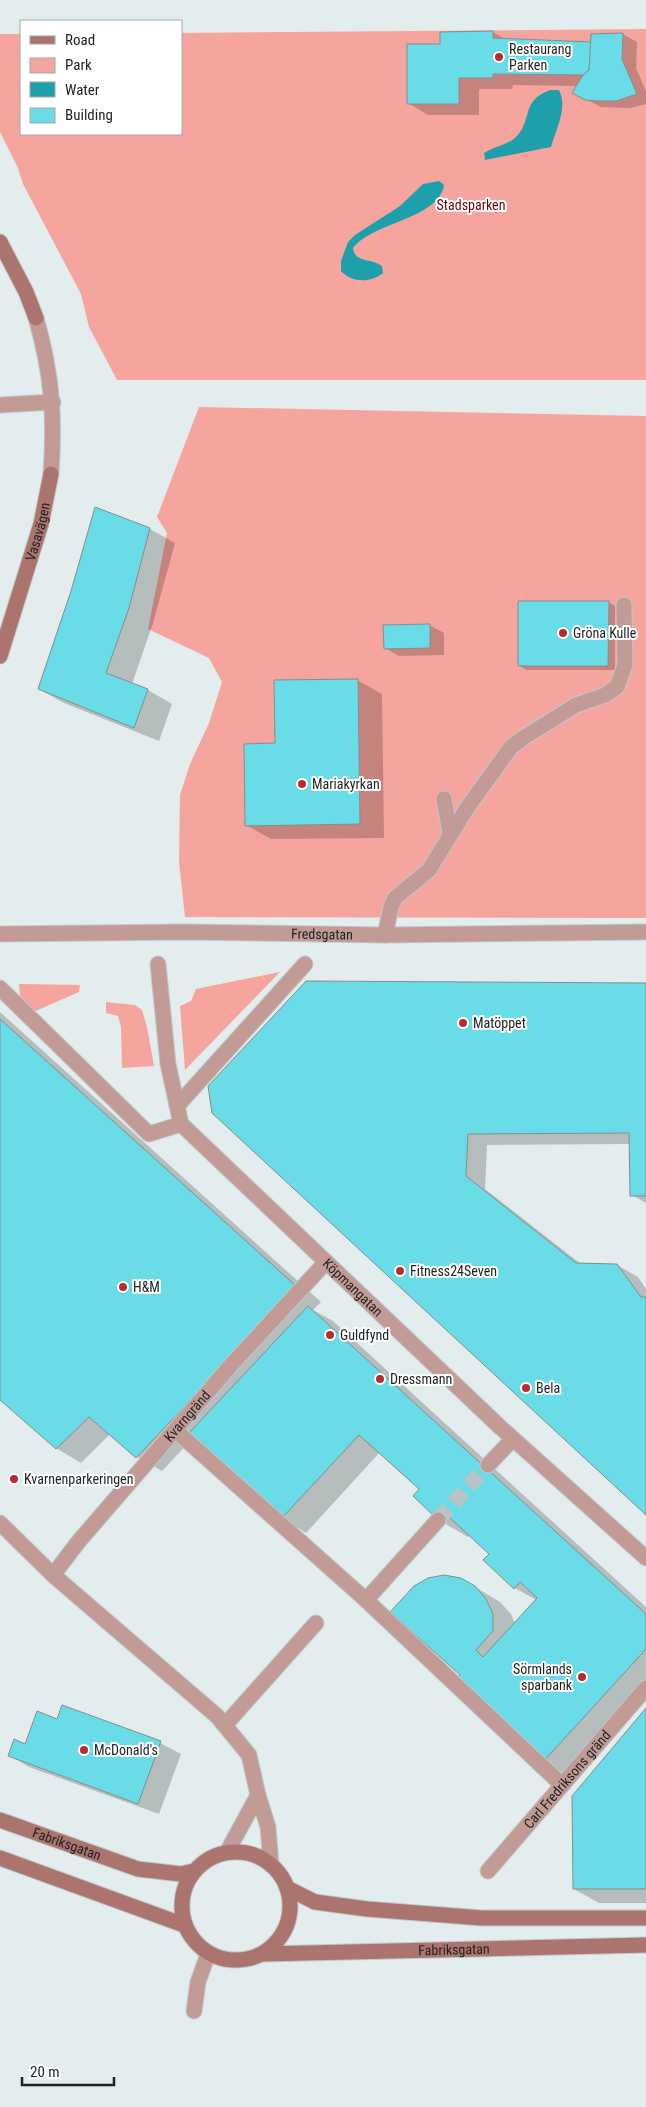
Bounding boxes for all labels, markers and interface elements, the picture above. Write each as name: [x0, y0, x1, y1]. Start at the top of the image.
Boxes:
legend: [20, 20, 182, 135]
text: Road: [65, 31, 95, 49]
place label: Restaurang Parken: [509, 41, 571, 73]
marker: Restaurang Parken: [493, 51, 505, 63]
text: Park: [65, 56, 92, 74]
text: Water: [65, 81, 100, 99]
text: Building: [65, 106, 113, 124]
park label: Stadsparken: [437, 197, 505, 213]
street label: Vasavägen: [22, 501, 53, 563]
place label: Gröna Kulle: [573, 625, 637, 641]
marker: Gröna Kulle: [557, 627, 569, 639]
place label: Mariakyrkan: [312, 776, 380, 792]
marker: Mariakyrkan: [296, 778, 308, 790]
street label: Fredsgatan: [291, 926, 353, 943]
place label: Matöppet: [473, 1015, 526, 1031]
marker: Matöppet: [457, 1017, 469, 1029]
street label: Köpmangatan: [320, 1255, 386, 1320]
place label: Fitness24Seven: [410, 1263, 497, 1279]
marker: Fitness24Seven: [394, 1265, 406, 1277]
place label: H&M: [133, 1279, 160, 1295]
marker: H&M: [117, 1281, 129, 1293]
place label: Guldfynd: [340, 1327, 389, 1343]
marker: Guldfynd: [324, 1329, 336, 1341]
place label: Dressmann: [390, 1371, 452, 1387]
marker: Dressmann: [374, 1373, 386, 1385]
place label: Bela: [536, 1380, 560, 1396]
marker: Bela: [520, 1382, 532, 1394]
street label: Kvarngränd: [161, 1387, 213, 1445]
place label: Kvarnenparkeringen: [24, 1471, 133, 1487]
marker: Kvarnenparkeringen: [8, 1473, 20, 1485]
place label: Sörmlands sparbank: [513, 1661, 573, 1693]
marker: Sörmlands sparbank: [576, 1671, 588, 1683]
street label: Carl Fredriksons gränd: [520, 1727, 614, 1832]
place label: McDonald's: [94, 1742, 158, 1758]
marker: McDonald's: [78, 1744, 90, 1756]
street label: Fabriksgatan: [30, 1824, 103, 1863]
street label: Fabriksgatan: [418, 1941, 490, 1958]
scale bar: [22, 2054, 115, 2086]
text: 20 m: [30, 2063, 60, 2081]

